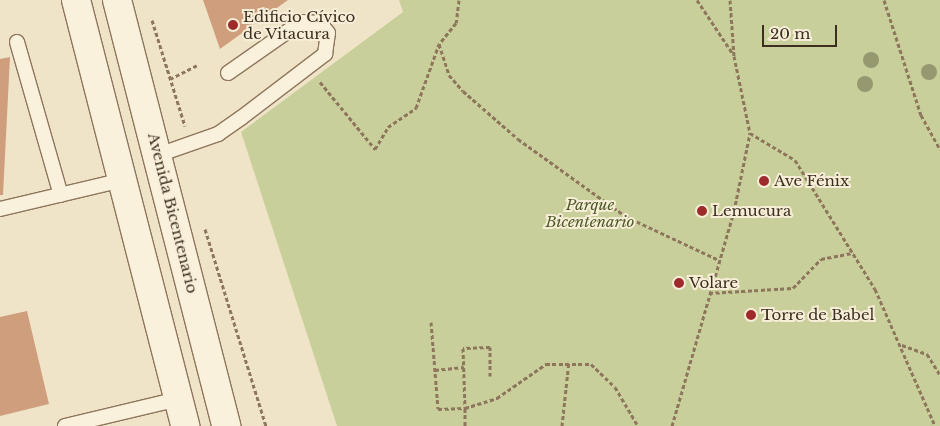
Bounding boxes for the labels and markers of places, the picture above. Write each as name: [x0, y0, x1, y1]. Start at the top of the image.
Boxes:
place label: Edificio Cívico de Vitacura: [243, 7, 355, 42]
marker: Edificio Cívico de Vitacura: [227, 19, 239, 31]
place label: Ave Fénix: [774, 172, 849, 190]
marker: Ave Fénix: [758, 175, 770, 187]
place label: Lemucura: [712, 202, 791, 220]
marker: Lemucura: [696, 205, 708, 217]
place label: Volare: [689, 274, 738, 292]
marker: Volare: [673, 277, 685, 289]
place label: Torre de Babel: [761, 306, 874, 324]
marker: Torre de Babel: [745, 309, 757, 321]

